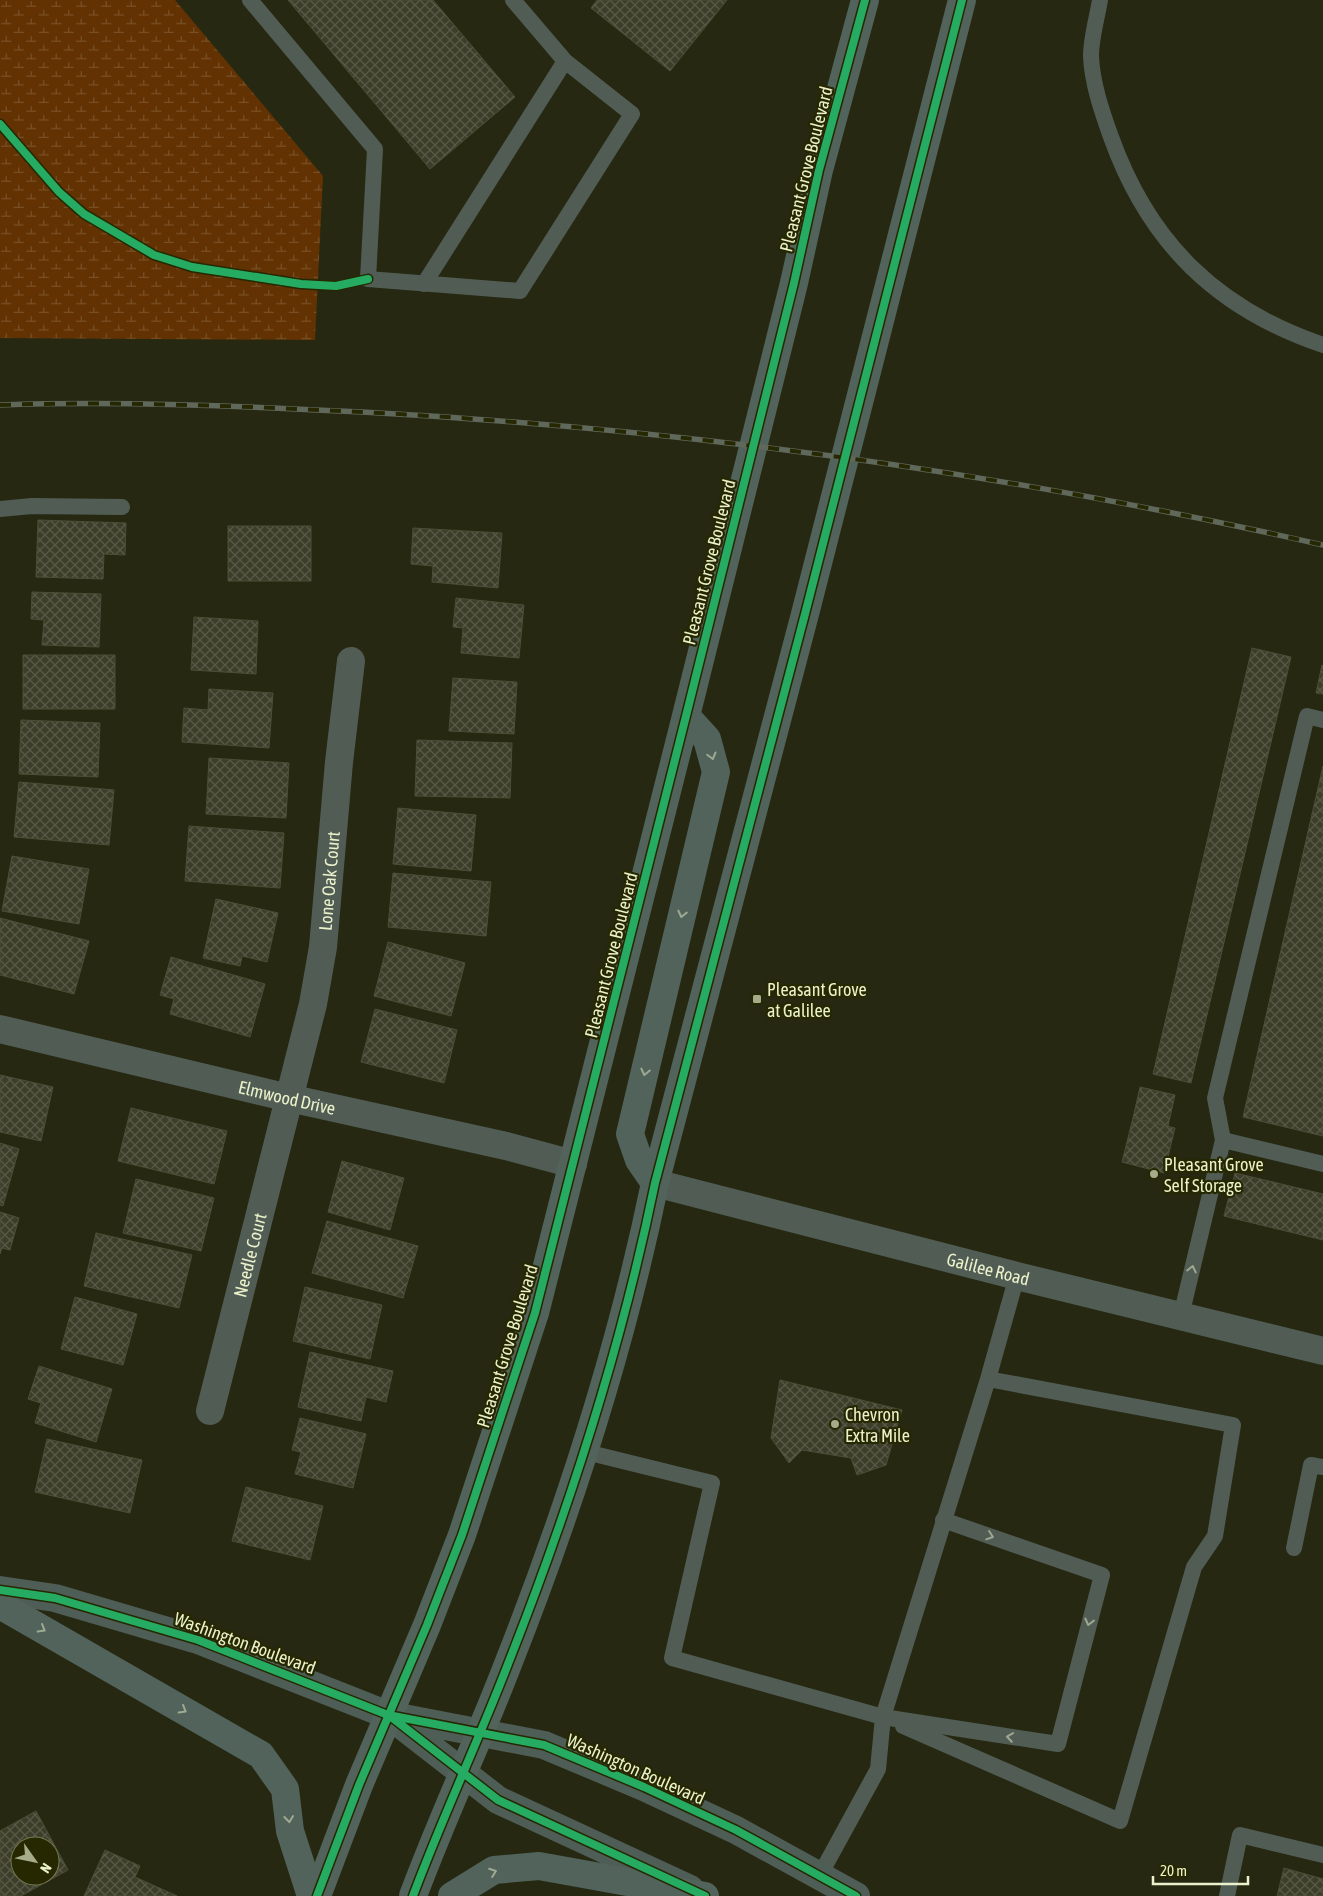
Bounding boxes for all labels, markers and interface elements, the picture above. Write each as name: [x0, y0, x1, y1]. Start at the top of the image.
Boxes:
street label: Pleasant Grove Boulevard: [775, 84, 837, 254]
street label: Pleasant Grove Boulevard: [678, 477, 740, 647]
one-way arrow: [706, 752, 717, 761]
street label: Lone Oak Court: [314, 830, 343, 932]
street label: Pleasant Grove Boulevard: [580, 870, 642, 1040]
one-way arrow: [677, 910, 688, 919]
place label: Pleasant Grove at Galilee: [767, 979, 867, 1021]
marker: Pleasant Grove at Galilee: [751, 993, 763, 1005]
one-way arrow: [640, 1068, 651, 1077]
street label: Elmwood Drive: [236, 1076, 337, 1118]
place label: Pleasant Grove Self Storage: [1164, 1154, 1264, 1196]
marker: Pleasant Grove Self Storage: [1148, 1168, 1160, 1180]
street label: Needle Court: [229, 1211, 270, 1299]
street label: Galilee Road: [945, 1248, 1032, 1289]
street label: Pleasant Grove Boulevard: [472, 1262, 542, 1430]
one-way arrow: [1186, 1264, 1197, 1273]
place label: Chevron Extra Mile: [845, 1404, 910, 1446]
marker: Chevron Extra Mile: [829, 1418, 841, 1430]
one-way arrow: [985, 1531, 993, 1541]
street label: Washington Boulevard: [171, 1608, 319, 1678]
one-way arrow: [1085, 1618, 1095, 1626]
one-way arrow: [37, 1623, 46, 1633]
one-way arrow: [178, 1704, 187, 1714]
street label: Washington Boulevard: [564, 1729, 708, 1809]
one-way arrow: [1006, 1732, 1014, 1742]
one-way arrow: [283, 1816, 294, 1824]
north arrow: [10, 1836, 60, 1886]
scale bar: [1153, 1854, 1248, 1886]
text: N: [37, 1860, 55, 1876]
text: 20 m: [1160, 1862, 1187, 1879]
one-way arrow: [488, 1868, 497, 1878]

